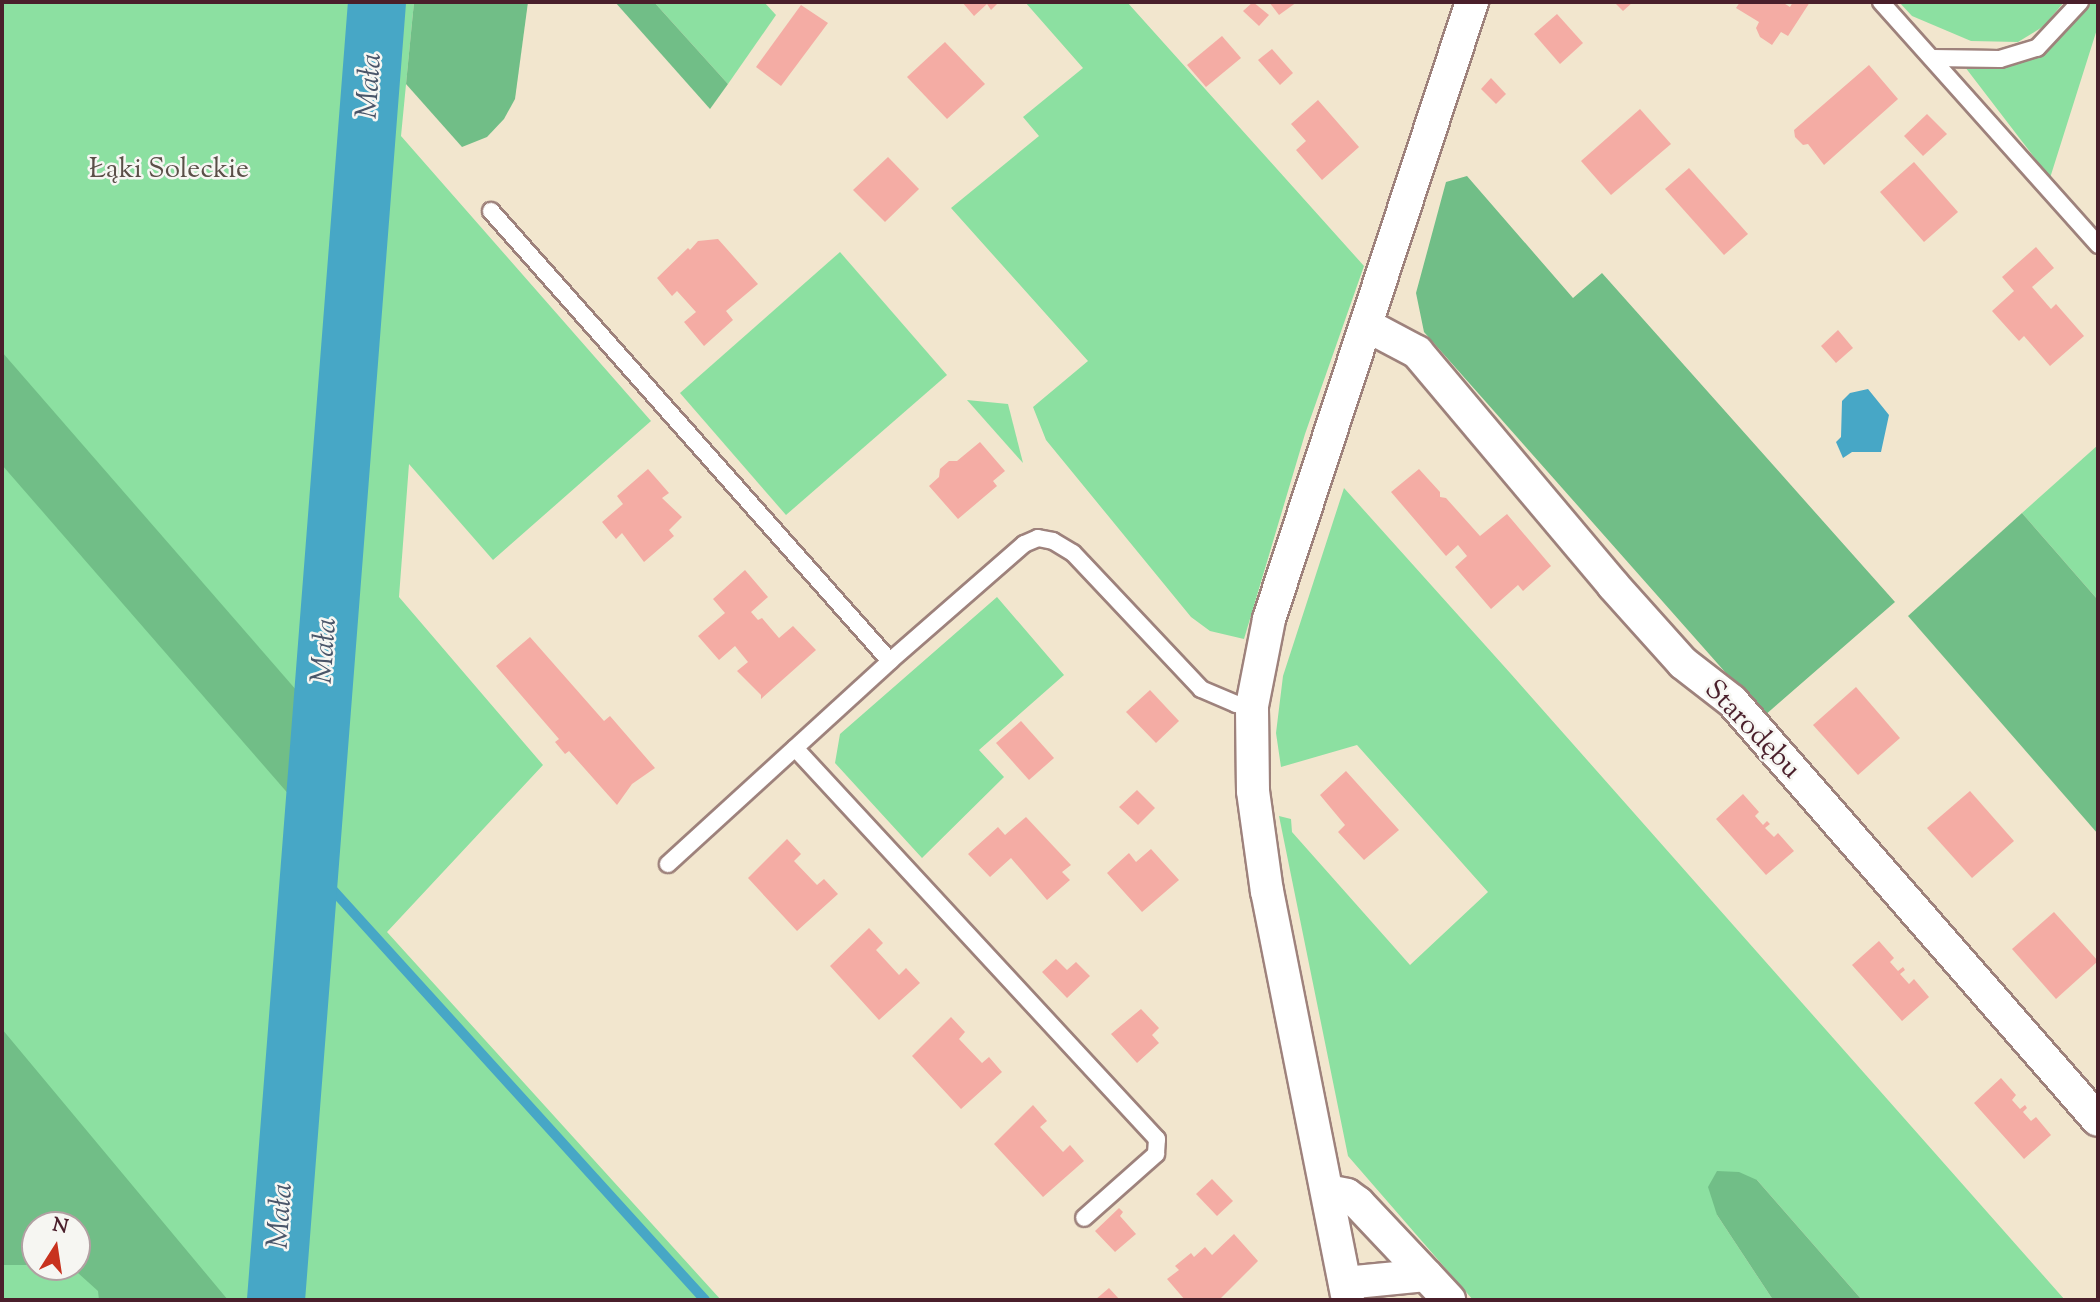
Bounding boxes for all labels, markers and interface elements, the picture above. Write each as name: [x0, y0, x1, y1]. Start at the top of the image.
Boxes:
water label: Mała: [351, 52, 391, 120]
park label: Łąki Soleckie: [89, 153, 249, 187]
water label: Mała: [306, 617, 346, 685]
street label: Starodębu: [1697, 674, 1807, 786]
water label: Mała: [262, 1182, 302, 1250]
north arrow: [21, 1211, 91, 1281]
text: N: [50, 1212, 70, 1242]

